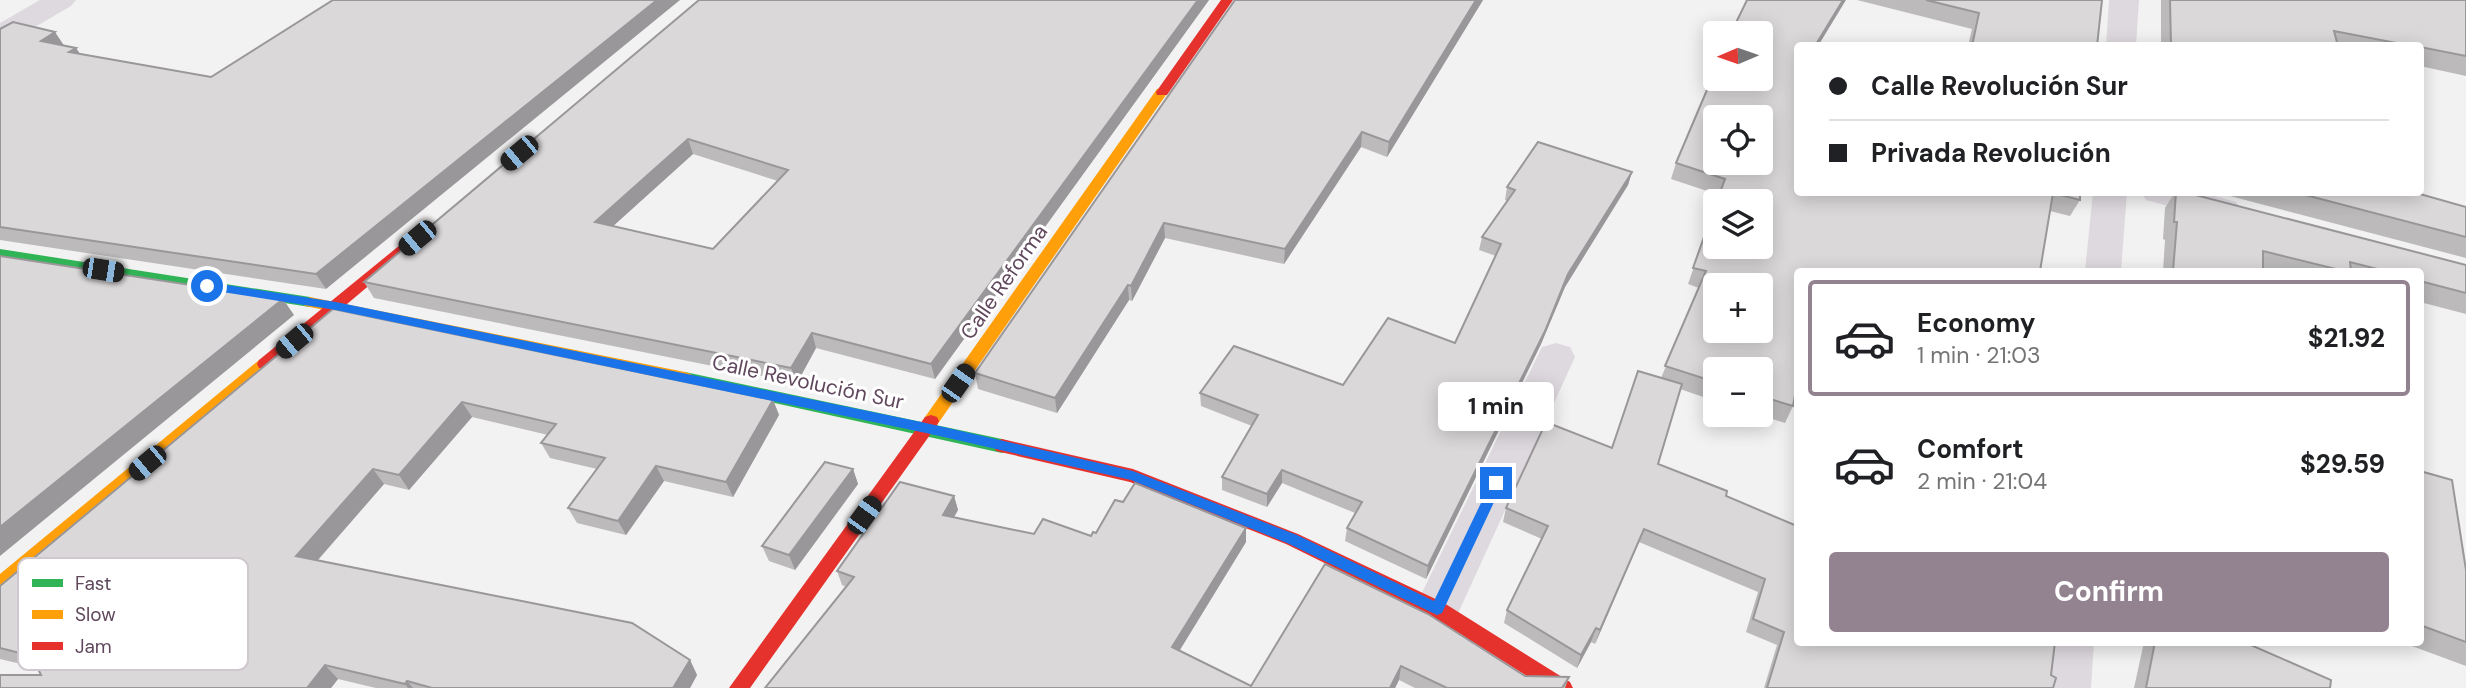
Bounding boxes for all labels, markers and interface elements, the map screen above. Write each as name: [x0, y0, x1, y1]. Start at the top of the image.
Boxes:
north arrow: [1703, 21, 1773, 91]
map controls: [1703, 21, 1773, 427]
text: Calle Revolución Sur: [1871, 69, 2128, 103]
button: locate: [1703, 105, 1773, 175]
car: [497, 131, 542, 175]
text: Privada Revolución: [1871, 136, 2111, 170]
button: layers: [1703, 189, 1773, 259]
car: [395, 216, 440, 260]
street label: Calle Reforma: [954, 219, 1054, 345]
car: [81, 256, 126, 284]
route start: [191, 270, 223, 302]
button: +: [1703, 273, 1773, 343]
text: Economy: [1917, 306, 2035, 340]
icon: car: [1833, 307, 1896, 370]
car: [272, 319, 317, 363]
text: $21.92: [2308, 321, 2385, 355]
text: 1 min · 21:03: [1917, 340, 2041, 370]
street label: Calle Revolución Sur: [709, 348, 907, 416]
button: −: [1703, 357, 1773, 427]
car: [938, 360, 979, 406]
callout: 1 min: [1438, 382, 1554, 430]
text: 1 min: [1468, 391, 1524, 421]
text: Comfort: [1917, 432, 2023, 466]
icon: car: [1833, 433, 1896, 496]
car: [125, 441, 170, 485]
text: $29.59: [2300, 447, 2385, 481]
text: 2 min · 21:04: [1917, 466, 2047, 496]
route end: [1480, 467, 1512, 499]
car: [844, 492, 885, 538]
button: Confirm: [1829, 552, 2389, 632]
legend: [18, 558, 248, 670]
text: Fast: [75, 571, 111, 596]
text: Slow: [75, 602, 116, 627]
text: Jam: [75, 634, 112, 659]

